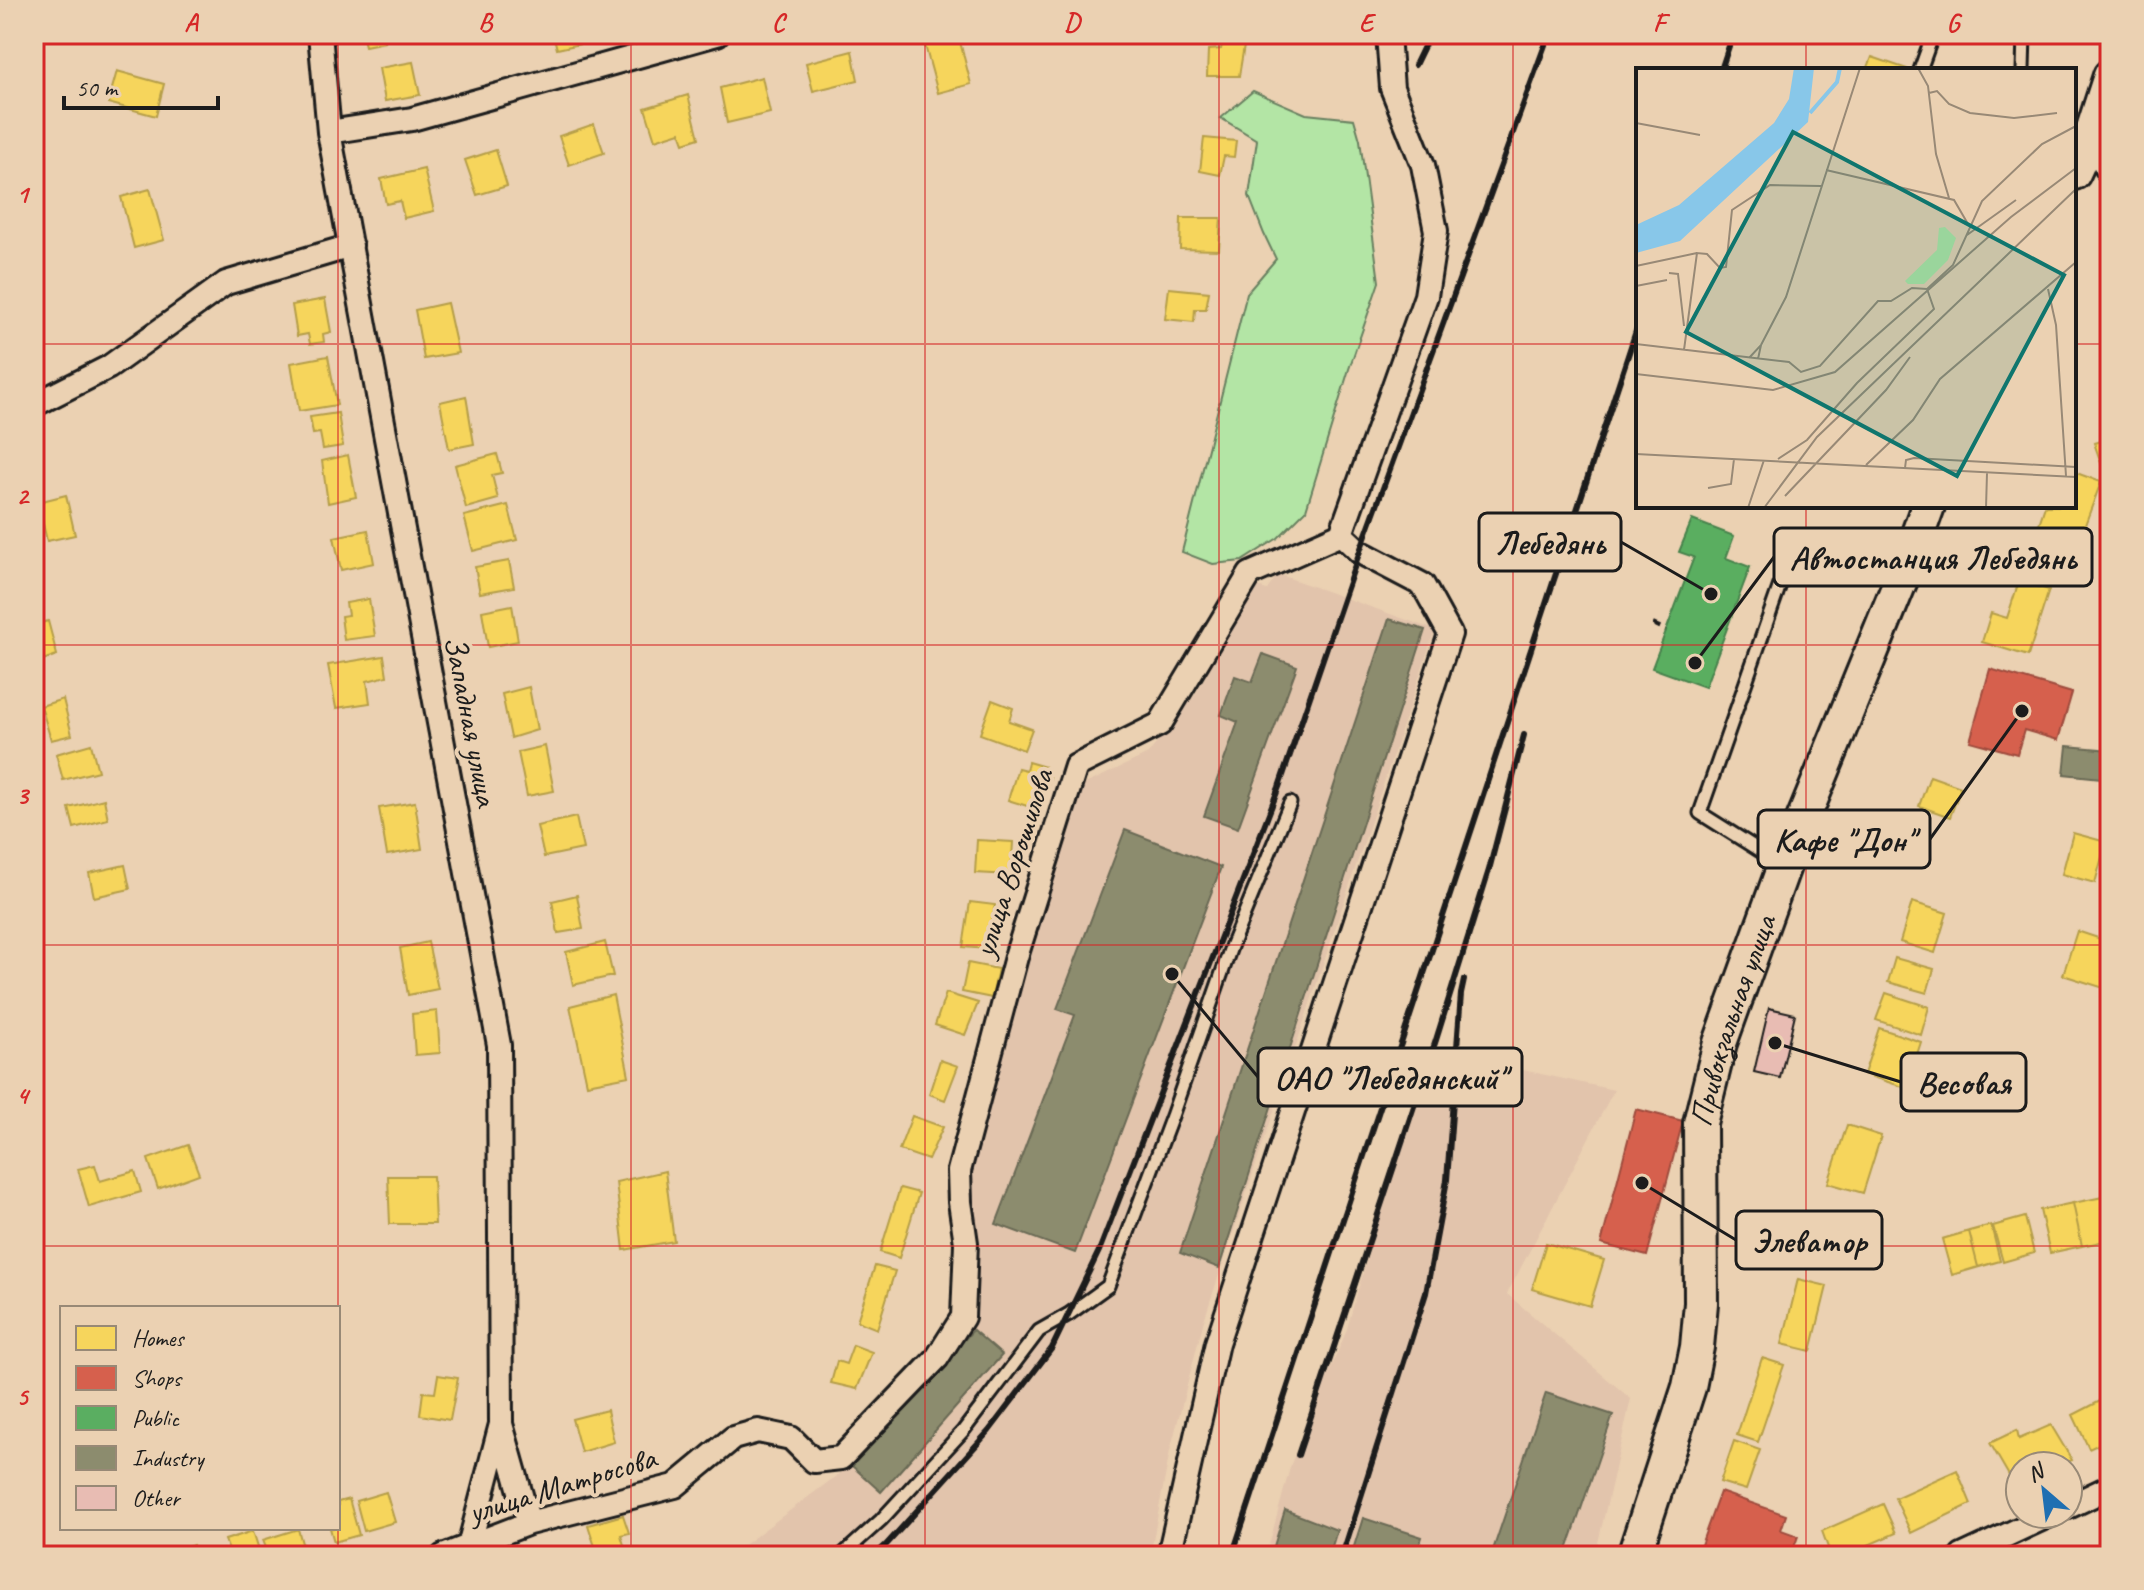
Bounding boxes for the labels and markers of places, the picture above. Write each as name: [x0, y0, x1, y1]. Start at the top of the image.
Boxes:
callout: Лебедянь: [1479, 513, 1621, 571]
callout: Автостанция Лебедянь: [1774, 528, 2092, 586]
callout: Кафе "Дон": [1758, 810, 1930, 868]
callout: ОАО "Лебедянский": [1258, 1048, 1522, 1106]
callout: Весовая: [1901, 1053, 2026, 1111]
callout: Элеватор: [1736, 1211, 1882, 1269]

